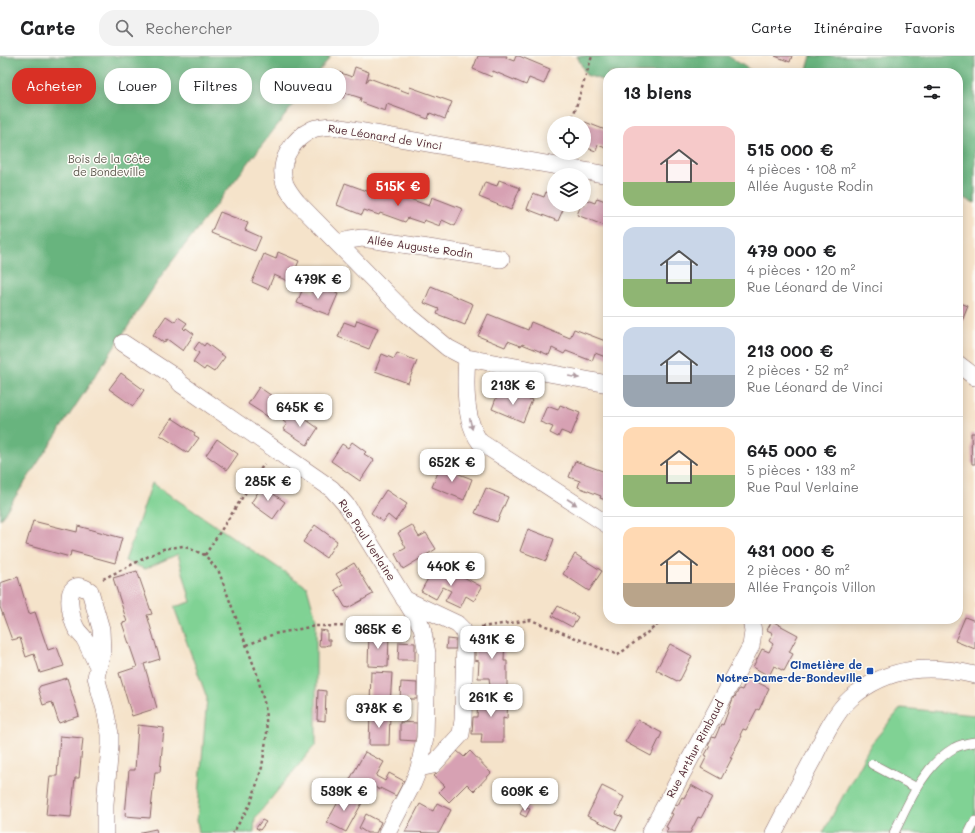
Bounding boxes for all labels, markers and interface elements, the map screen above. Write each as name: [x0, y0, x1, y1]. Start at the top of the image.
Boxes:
search box: [99, 10, 379, 46]
text: Carte: [20, 15, 75, 40]
icon: search: [113, 17, 135, 39]
text: Rechercher: [145, 18, 233, 38]
text: Carte: [751, 18, 792, 37]
text: Itinéraire: [814, 18, 883, 37]
text: Favoris: [905, 18, 955, 37]
chip: Acheter: [12, 68, 96, 104]
chip: Louer: [104, 68, 171, 104]
chip: Filtres: [179, 68, 252, 104]
chip: Nouveau: [260, 68, 346, 104]
text: 13 biens: [623, 81, 692, 103]
icon: filters: [921, 81, 943, 103]
map controls: [547, 116, 591, 212]
button: locate: [547, 116, 591, 160]
street label: Rue Léonard de Vinci: [327, 120, 443, 153]
text: 515 000 €: [747, 138, 833, 160]
icon: home: [655, 142, 703, 190]
park label: Bois de la Côte de Bondeville: [68, 151, 150, 179]
text: 4 pièces · 108 m²: [747, 160, 856, 177]
button: layers: [547, 168, 591, 212]
pin: 515K €: [365, 173, 431, 207]
text: 515K €: [376, 177, 420, 194]
text: Allée Auguste Rodin: [747, 177, 873, 194]
street label: Allée Auguste Rodin: [366, 232, 474, 261]
text: 479 000 €: [747, 239, 836, 261]
icon: home: [655, 243, 703, 291]
text: 4 pièces · 120 m²: [747, 261, 855, 278]
pin: 479K €: [285, 266, 351, 300]
text: 479K €: [294, 270, 342, 287]
text: Rue Léonard de Vinci: [747, 278, 883, 295]
text: 213 000 €: [747, 339, 833, 361]
icon: home: [655, 343, 703, 391]
text: 2 pièces · 52 m²: [747, 361, 849, 378]
pin: 213K €: [480, 372, 546, 406]
one-way arrow: [568, 375, 580, 381]
text: 213K €: [491, 376, 535, 393]
text: Rue Léonard de Vinci: [747, 378, 883, 395]
pin: 645K €: [267, 394, 333, 428]
text: 645K €: [276, 398, 324, 415]
one-way arrow: [469, 418, 475, 430]
text: 645 000 €: [747, 439, 837, 461]
icon: home: [655, 443, 703, 491]
pin: 652K €: [419, 449, 485, 483]
text: 652K €: [429, 453, 475, 470]
text: 5 pièces · 133 m²: [747, 461, 855, 478]
pin: 285K €: [235, 468, 301, 502]
text: 285K €: [245, 472, 291, 489]
text: Rue Paul Verlaine: [747, 478, 859, 495]
street label: Rue Paul Verlaine: [335, 496, 400, 584]
one-way arrow: [566, 498, 578, 505]
text: 431 000 €: [747, 539, 834, 561]
icon: home: [655, 543, 703, 591]
pin: 440K €: [418, 553, 484, 587]
text: 440K €: [427, 557, 475, 574]
text: 2 pièces · 80 m²: [747, 561, 850, 578]
text: Allée François Villon: [747, 578, 875, 595]
pin: 365K €: [345, 616, 411, 650]
text: 365K €: [354, 620, 402, 637]
pin: 431K €: [459, 626, 525, 660]
text: 431K €: [469, 630, 515, 647]
place label: Cimetière de Notre-Dame-de-Bondeville: [716, 657, 862, 685]
marker: Cimetière de Notre-Dame-de-Bondeville: [865, 666, 875, 676]
pin: 261K €: [458, 684, 524, 718]
text: 261K €: [469, 688, 513, 705]
pin: 378K €: [346, 695, 412, 729]
street label: Rue Arthur Rimbaud: [662, 697, 727, 800]
text: 378K €: [356, 699, 402, 716]
pin: 539K €: [311, 778, 377, 812]
pin: 609K €: [492, 778, 558, 812]
text: 539K €: [321, 782, 367, 799]
text: 609K €: [501, 782, 549, 799]

